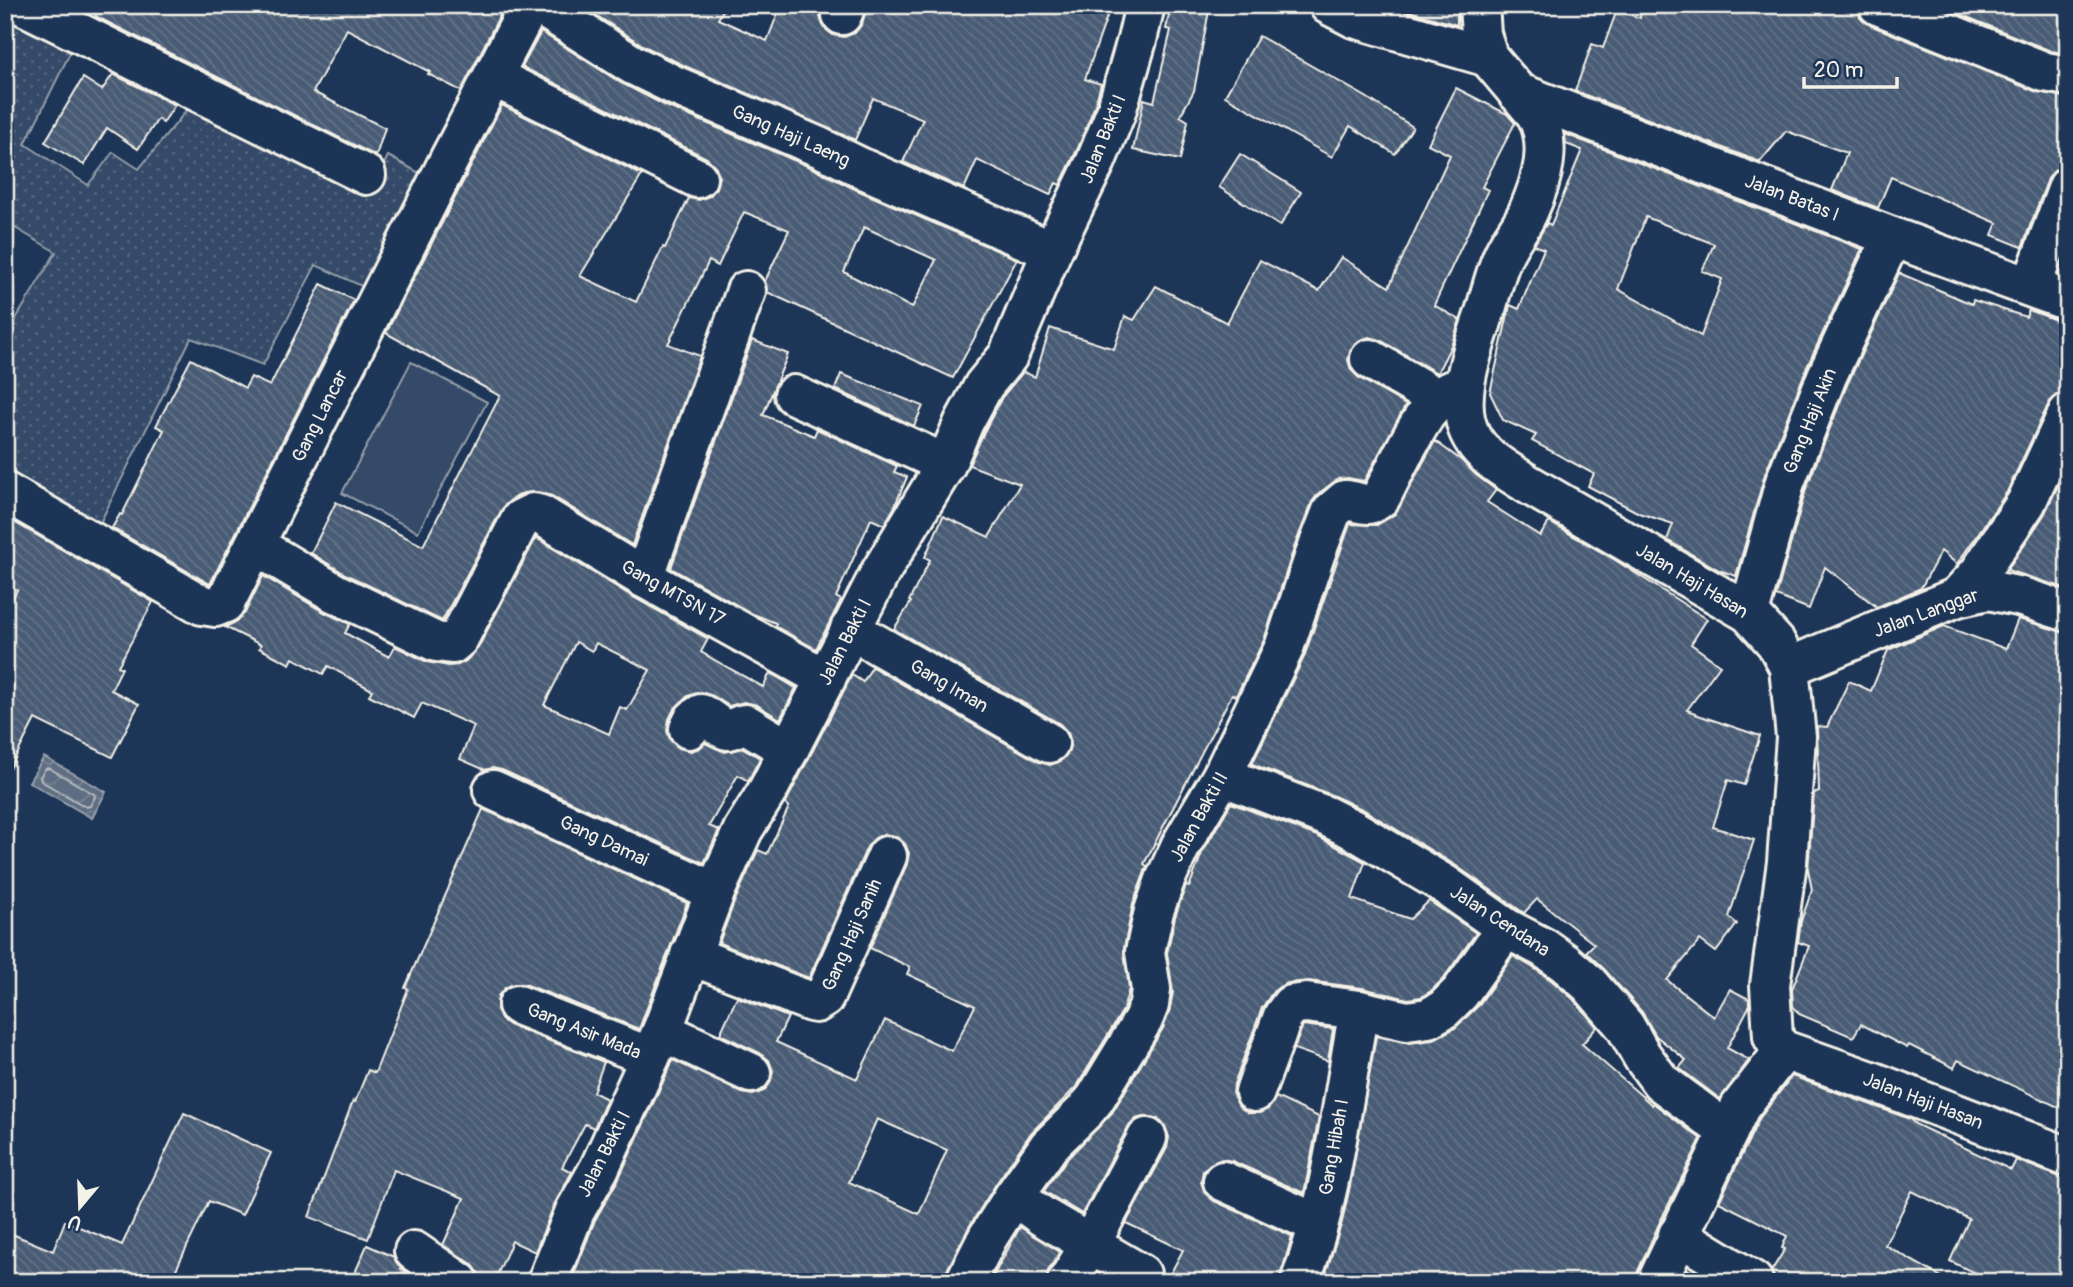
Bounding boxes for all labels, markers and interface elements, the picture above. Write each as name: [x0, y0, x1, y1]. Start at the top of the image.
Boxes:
scale bar: [1804, 46, 1896, 90]
text: 20 m: [1814, 57, 1863, 84]
street label: Jalan Bakti I: [1074, 91, 1132, 187]
street label: Gang Haji Laeng: [728, 99, 854, 173]
street label: Jalan Batas I: [1741, 169, 1843, 227]
street label: Gang Haji Akin: [1778, 364, 1842, 478]
street label: Gang Lancar: [287, 366, 354, 466]
street label: Jalan Haji Hasan: [1632, 538, 1752, 624]
street label: Gang MTSN 17: [617, 555, 729, 631]
street label: Jalan Langgar: [1870, 583, 1982, 643]
street label: Jalan Bakti I: [813, 595, 877, 689]
street label: Gang Iman: [906, 654, 992, 718]
street label: Jalan Bakti II: [1165, 768, 1233, 866]
street label: Gang Damai: [556, 810, 652, 872]
street label: Gang Haji Sanih: [817, 875, 887, 995]
street label: Jalan Cendana: [1446, 880, 1555, 962]
street label: Gang Asir Mada: [523, 997, 645, 1065]
street label: Jalan Haji Hasan: [1860, 1067, 1986, 1135]
street label: Gang Hibah I: [1314, 1097, 1354, 1197]
street label: Jalan Bakti I: [572, 1107, 636, 1201]
north arrow: [46, 1172, 116, 1242]
text: U: [65, 1209, 85, 1236]

